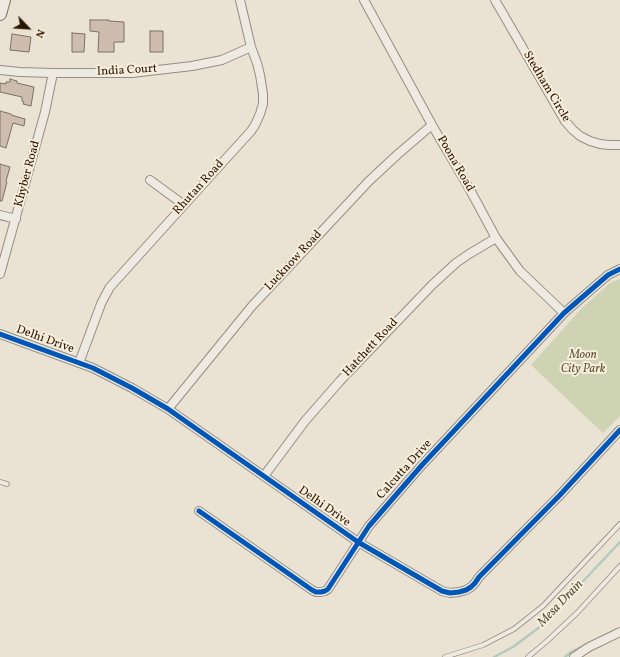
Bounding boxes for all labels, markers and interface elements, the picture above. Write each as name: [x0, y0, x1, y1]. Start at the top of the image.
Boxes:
north arrow: [8, 8, 48, 48]
text: N: [31, 26, 48, 40]
street label: Stedham Circle: [519, 49, 573, 125]
street label: India Court: [96, 62, 158, 80]
street label: Poona Road: [433, 133, 477, 195]
street label: Khyber Road: [12, 139, 44, 209]
street label: Rhutan Road: [171, 158, 227, 218]
street label: Lucknow Road: [262, 228, 326, 294]
street label: Hatchett Road: [340, 316, 402, 380]
street label: Delhi Drive: [14, 323, 76, 357]
park label: Moon City Park: [561, 349, 605, 377]
street label: Calcutta Drive: [374, 437, 436, 503]
street label: Delhi Drive: [295, 484, 353, 530]
water label: Mesa Drain: [535, 577, 587, 631]

